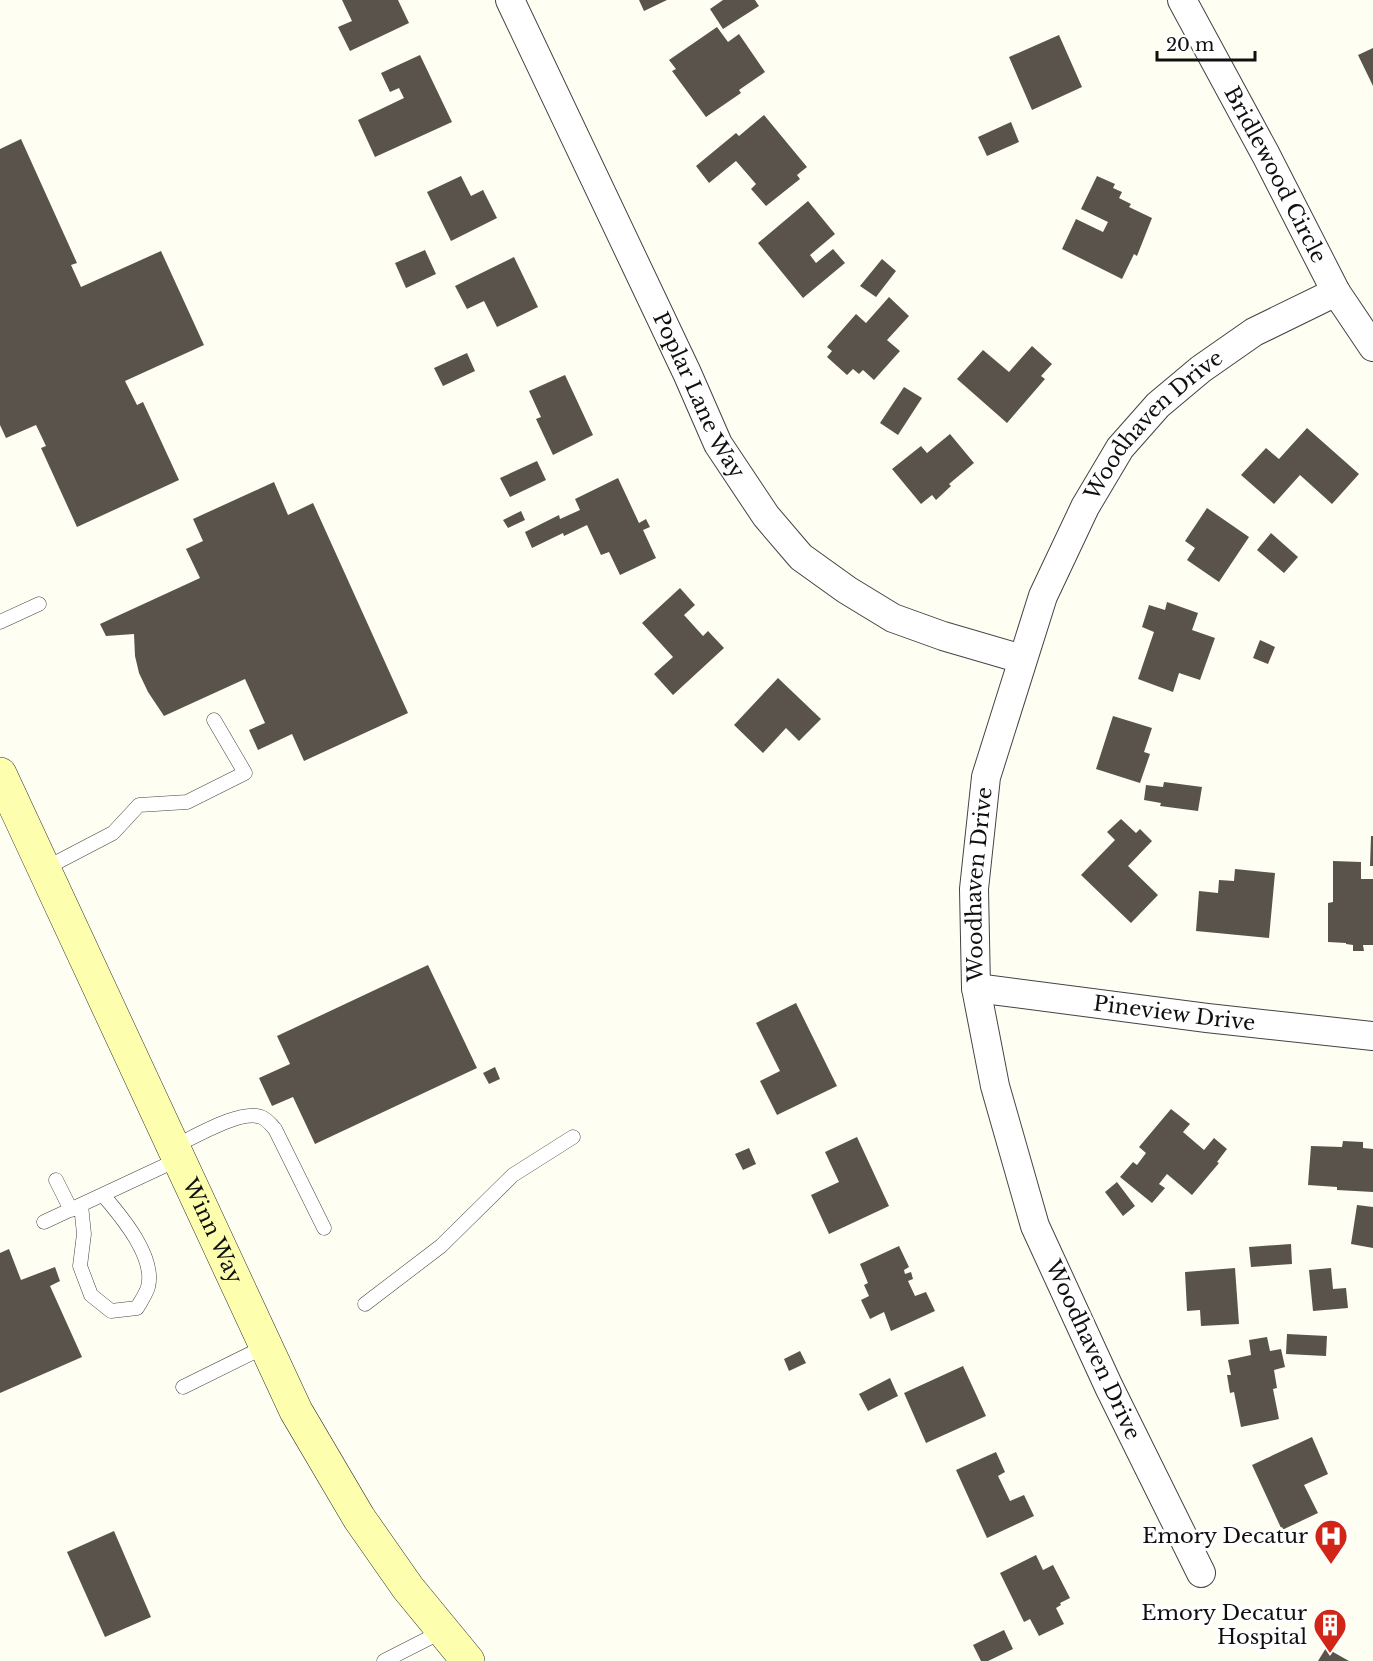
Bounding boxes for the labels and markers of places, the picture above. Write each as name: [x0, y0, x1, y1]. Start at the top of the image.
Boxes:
hospital icon: Emory Decatur: [1313, 1518, 1349, 1565]
place label: Emory Decatur: [1142, 1523, 1308, 1549]
place label: Emory Decatur Hospital: [1141, 1600, 1307, 1650]
building icon: Emory Decatur Hospital: [1312, 1607, 1348, 1654]

